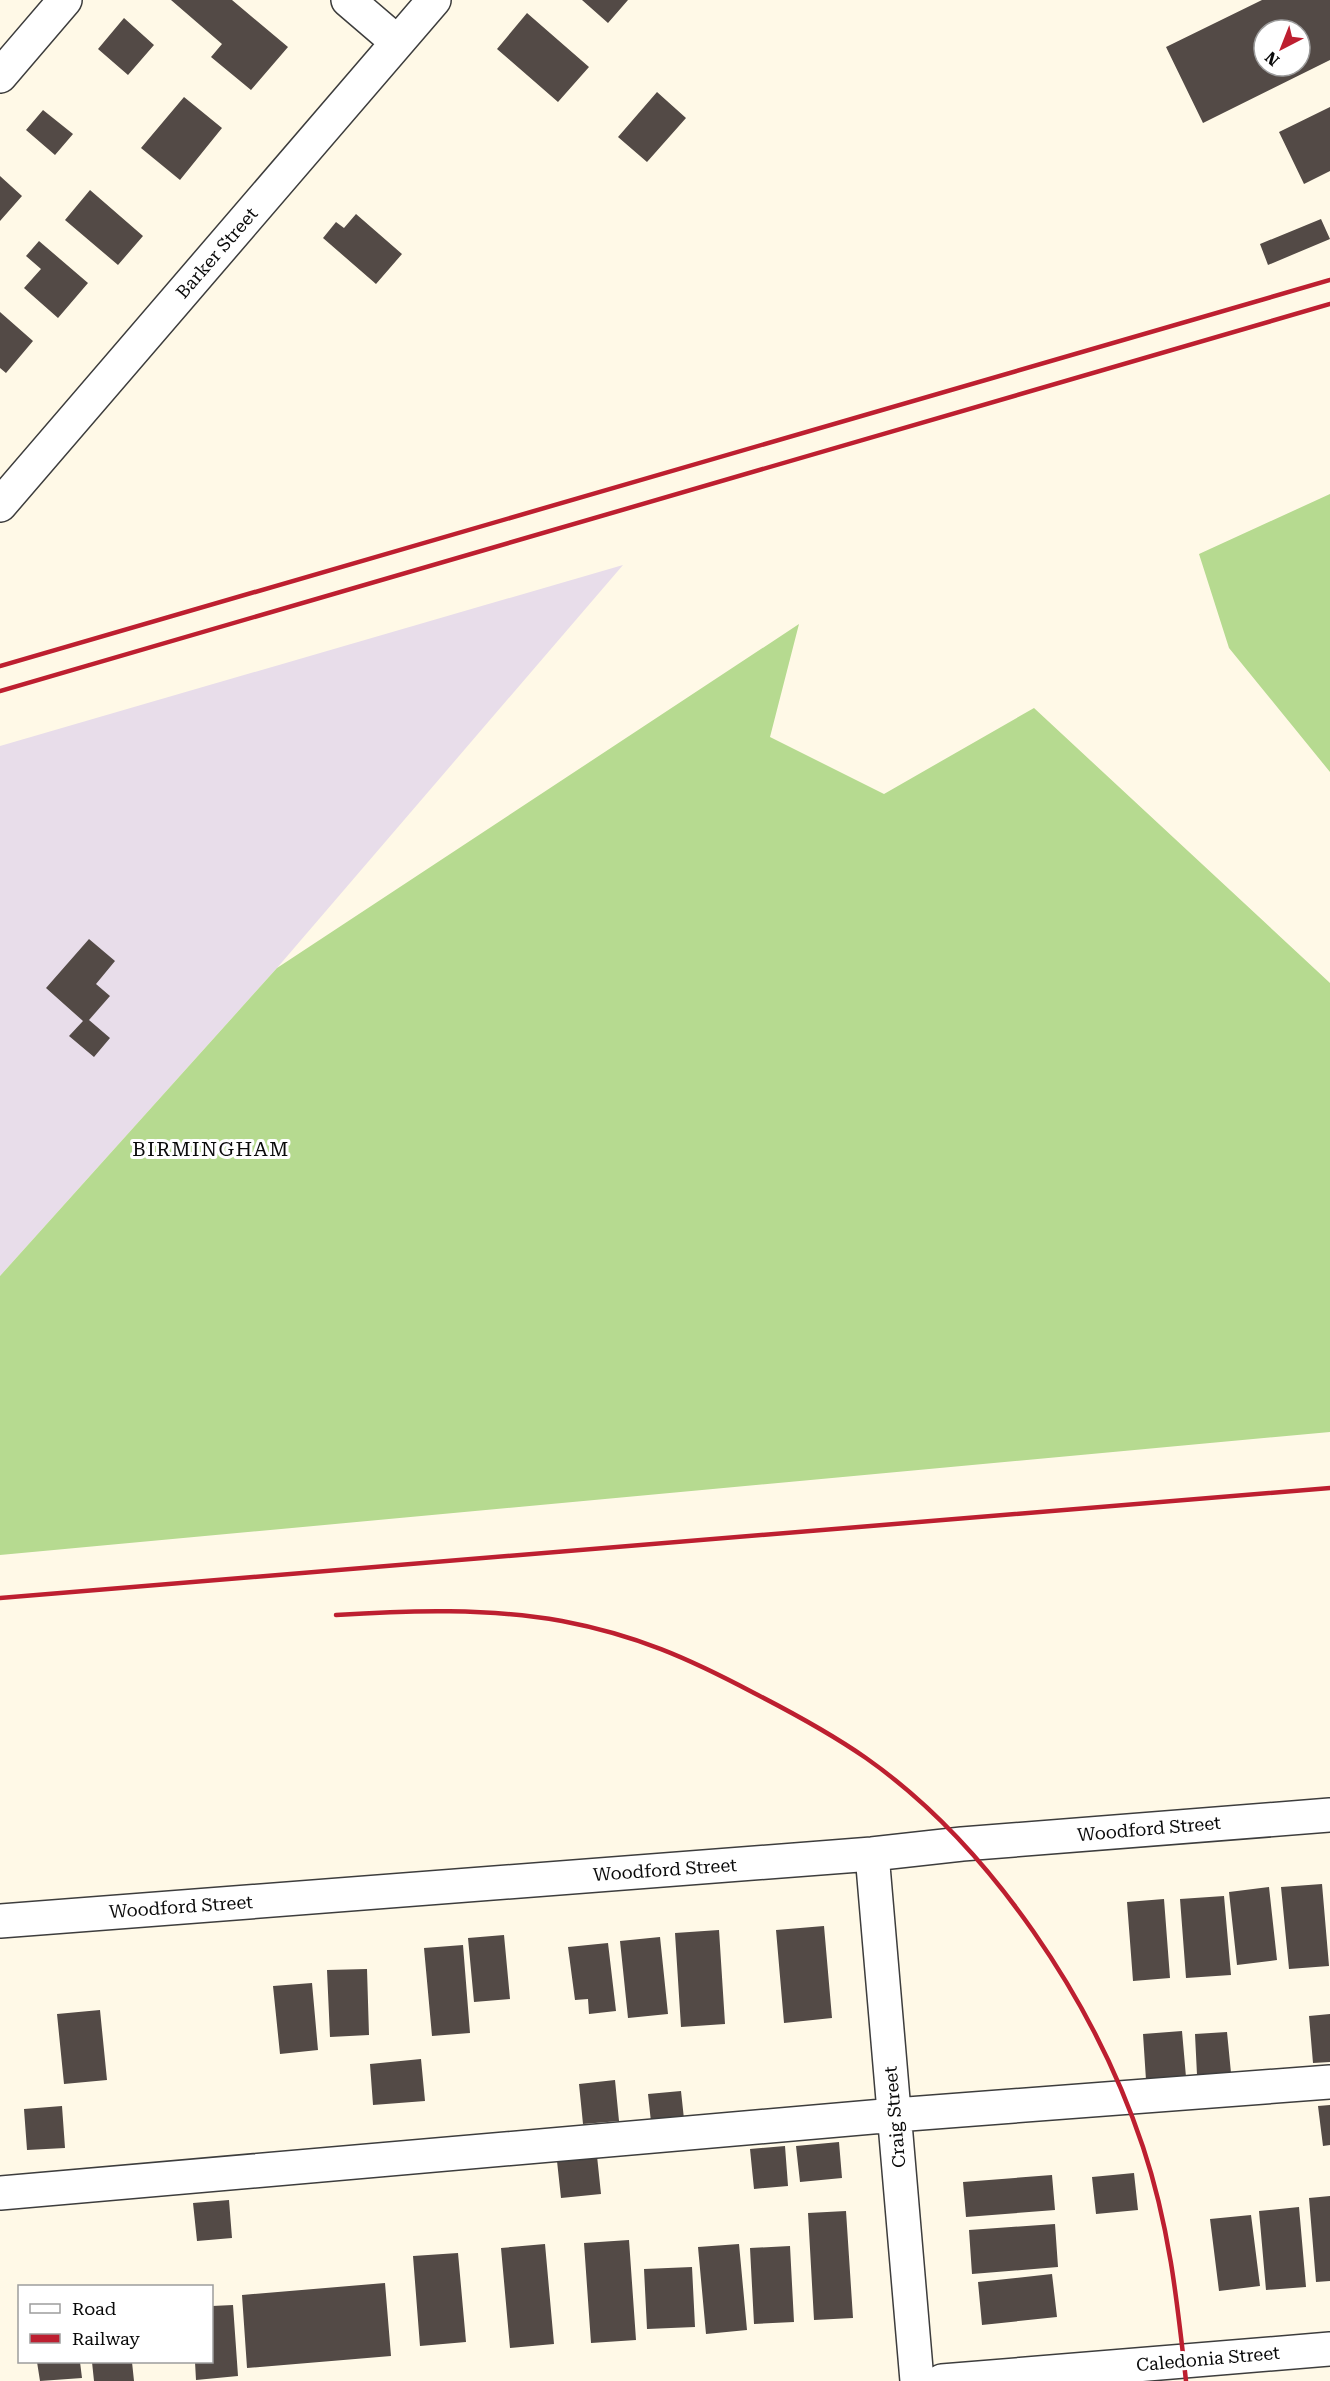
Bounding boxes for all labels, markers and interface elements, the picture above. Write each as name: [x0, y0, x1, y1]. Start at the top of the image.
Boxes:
north arrow: [1252, 18, 1312, 78]
text: N: [1261, 48, 1283, 70]
street label: Barker Street: [171, 203, 262, 302]
district label: BIRMINGHAM: [132, 1137, 290, 1161]
street label: Woodford Street: [1076, 1812, 1222, 1845]
street label: Woodford Street: [592, 1854, 738, 1885]
street label: Woodford Street: [108, 1891, 254, 1922]
street label: Craig Street: [880, 2065, 909, 2169]
legend: [18, 2285, 213, 2363]
text: Road: [72, 2298, 117, 2319]
text: Railway: [72, 2328, 140, 2349]
street label: Caledonia Street: [1135, 2342, 1281, 2375]

